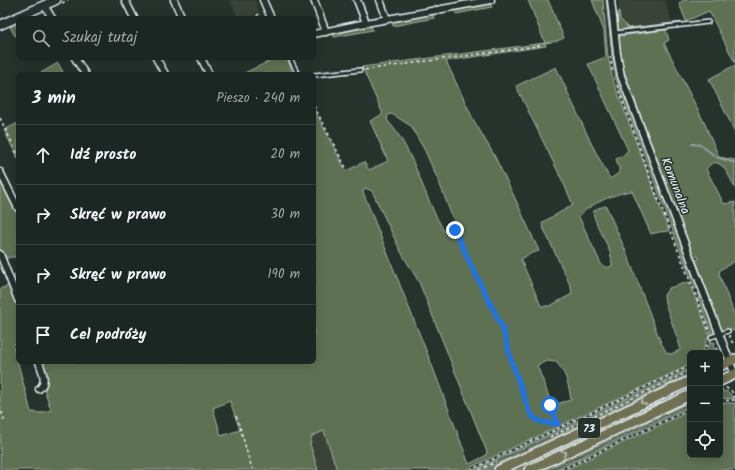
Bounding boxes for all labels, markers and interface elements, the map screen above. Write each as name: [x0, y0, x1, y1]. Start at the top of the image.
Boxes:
search box: [16, 16, 316, 60]
text: Szukaj tutaj: [62, 26, 137, 50]
icon: search: [30, 27, 52, 49]
text: 3 min: [32, 85, 76, 112]
text: Pieszo · 240 m: [217, 88, 300, 109]
text: Idź prosto: [70, 143, 136, 167]
icon: ahead: [32, 144, 54, 166]
text: 20 m: [270, 144, 300, 165]
street label: Komunalna: [655, 154, 695, 218]
text: Skręć w prawo: [70, 203, 166, 227]
icon: right: [32, 204, 54, 226]
text: 30 m: [271, 204, 300, 225]
route end: [446, 221, 464, 239]
text: Skręć w prawo: [70, 263, 166, 287]
icon: right: [32, 264, 54, 286]
text: 190 m: [268, 264, 300, 285]
text: Cel podróży: [70, 323, 146, 347]
icon: arrive: [32, 324, 54, 346]
map controls: [687, 350, 723, 458]
button: +: [687, 350, 723, 386]
button: −: [687, 386, 723, 422]
route start: [541, 396, 559, 414]
one-way arrow: [640, 397, 648, 405]
road number: 73: [578, 418, 600, 438]
button: locate: [687, 422, 723, 458]
one-way arrow: [560, 450, 568, 458]

